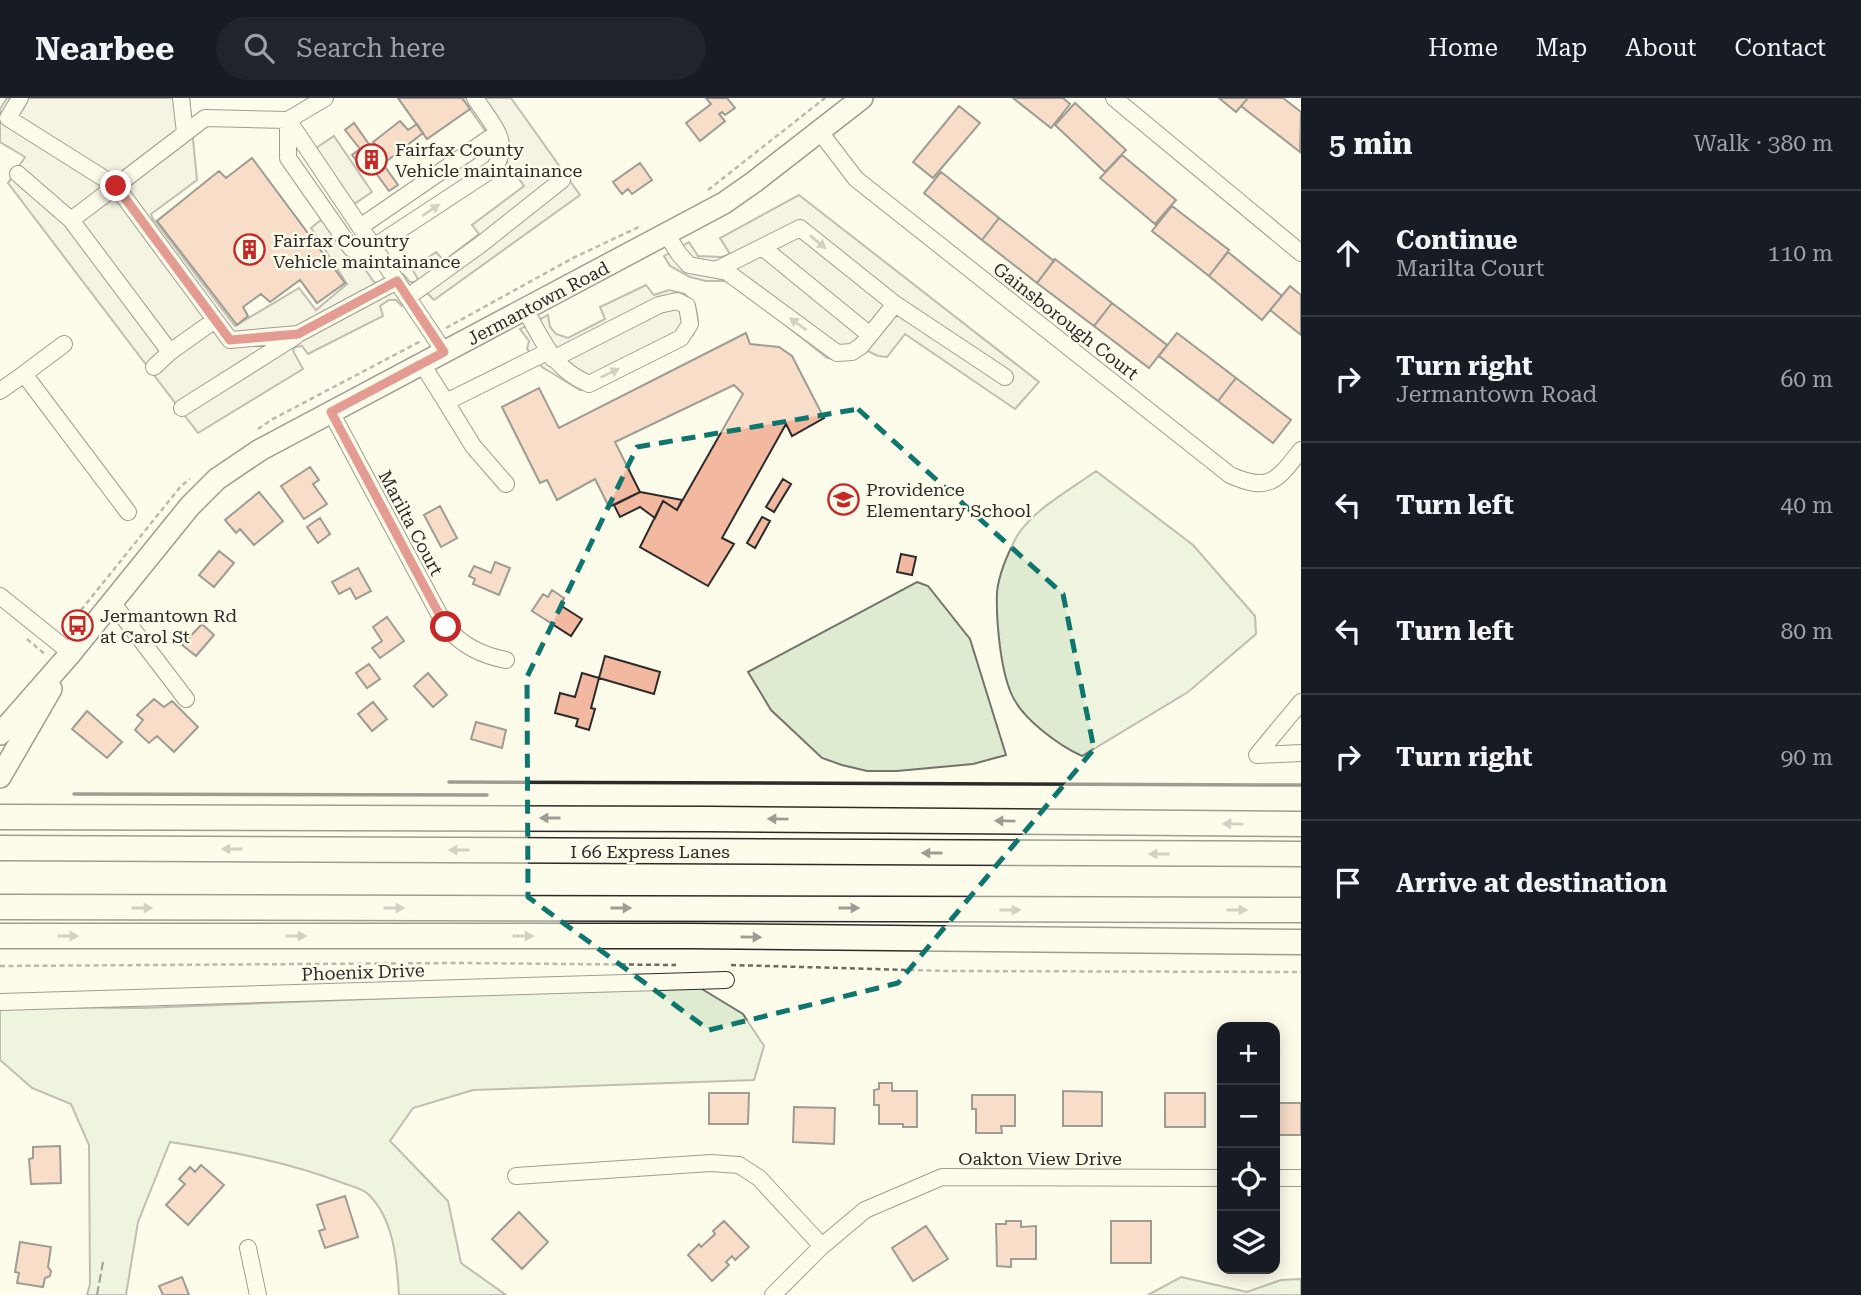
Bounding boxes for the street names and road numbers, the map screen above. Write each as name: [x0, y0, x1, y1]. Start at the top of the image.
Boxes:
street label: Jermantown Road: [464, 257, 613, 349]
street label: Gainsborough Court: [989, 258, 1143, 384]
street label: Marilta Court: [374, 467, 448, 579]
street label: I 66 Express Lanes: [570, 841, 730, 862]
street label: Phoenix Drive: [301, 959, 425, 985]
street label: Oakton View Drive: [958, 1148, 1122, 1169]

